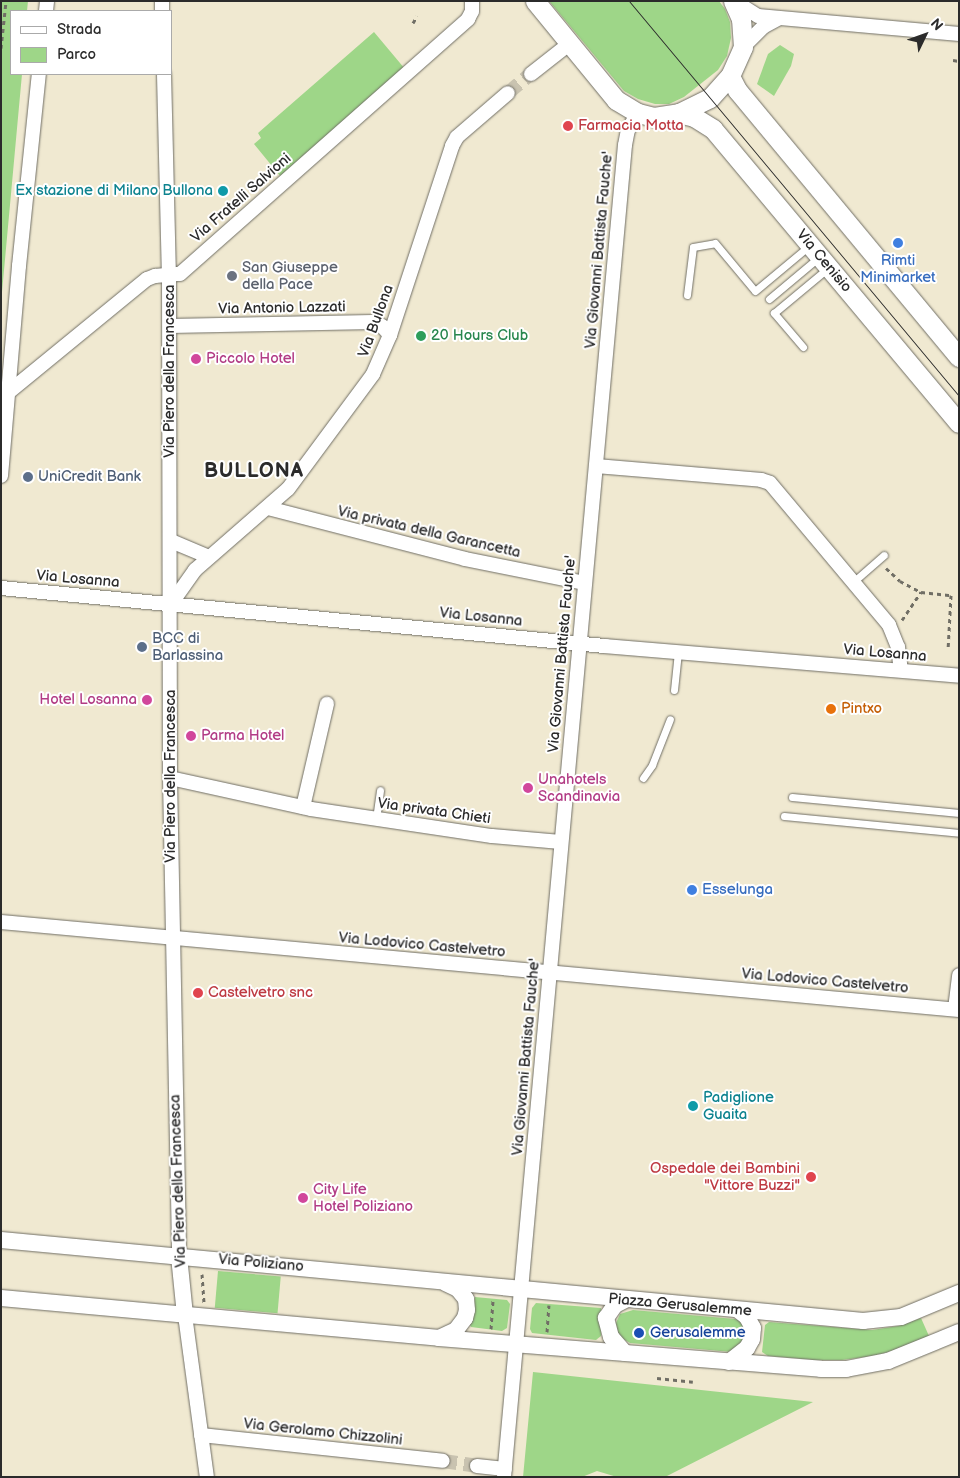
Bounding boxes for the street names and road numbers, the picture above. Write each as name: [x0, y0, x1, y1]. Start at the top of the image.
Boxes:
street label: Via Fratelli Salvioni: [187, 149, 295, 247]
street label: Via Giovanni Battista Fauche': [581, 151, 617, 349]
street label: Via Cenisio: [793, 226, 855, 296]
street label: Via Bullona: [355, 282, 397, 360]
street label: Via Piero della Francesca: [161, 284, 179, 458]
street label: Via Antonio Lazzati: [218, 298, 346, 318]
street label: Via privata della Garancetta: [336, 502, 522, 562]
street label: Via Giovanni Battista Fauche': [544, 555, 580, 753]
street label: Via Losanna: [36, 566, 120, 592]
street label: Via Losanna: [439, 604, 523, 630]
street label: Via Losanna: [843, 640, 927, 666]
street label: Via Piero della Francesca: [162, 689, 180, 863]
street label: Via privata Chieti: [376, 794, 492, 828]
street label: Via Lodovico Castelvetro: [338, 929, 506, 961]
street label: Via Giovanni Battista Fauche': [508, 958, 544, 1156]
street label: Via Lodovico Castelvetro: [741, 965, 909, 997]
street label: Via Piero della Francesca: [166, 1094, 190, 1268]
street label: Via Poliziano: [218, 1250, 304, 1276]
street label: Piazza Gerusalemme: [608, 1290, 752, 1320]
street label: Via Gerolamo Chizzolini: [243, 1415, 403, 1449]

